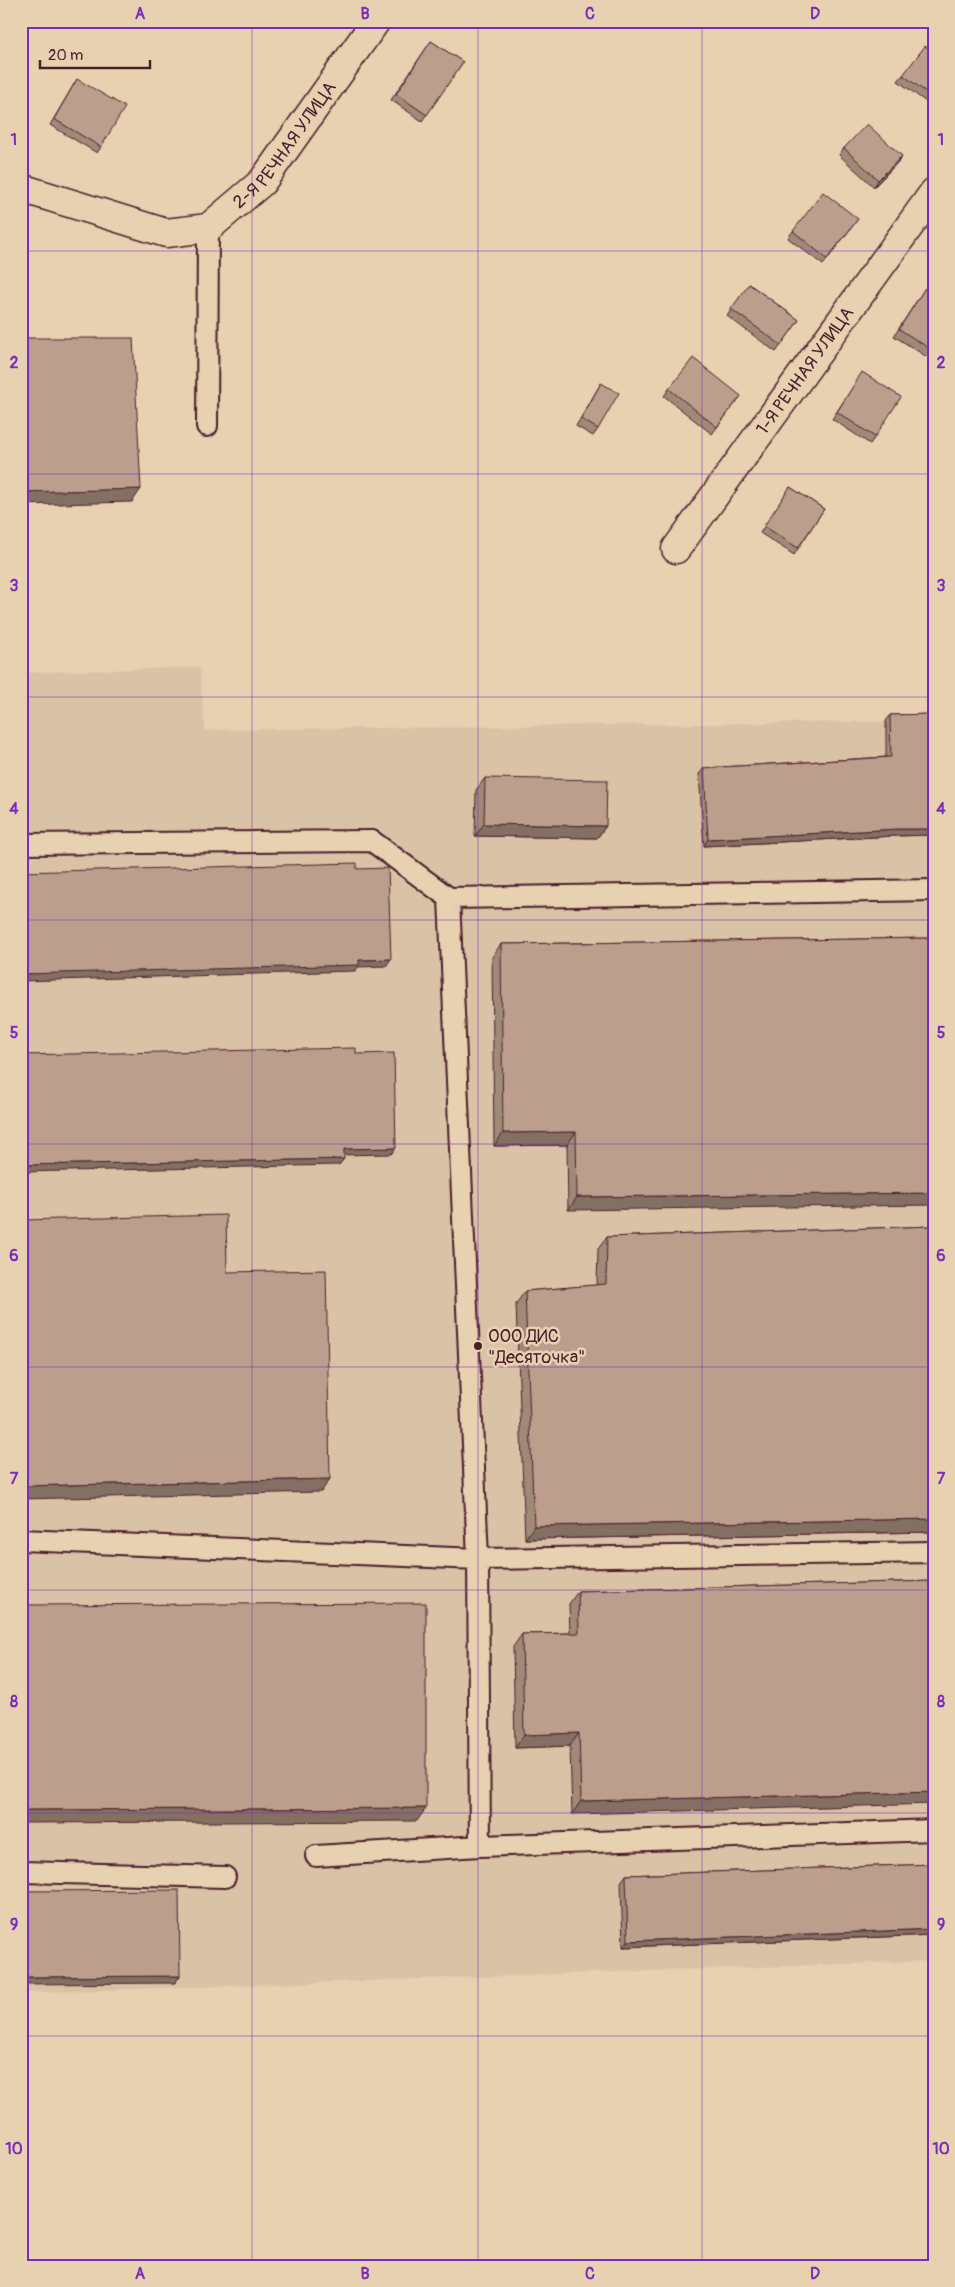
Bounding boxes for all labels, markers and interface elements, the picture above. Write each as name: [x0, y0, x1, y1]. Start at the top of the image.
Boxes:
text: A: [135, 4, 146, 24]
text: B: [360, 4, 370, 24]
text: C: [585, 4, 595, 24]
text: D: [810, 4, 820, 24]
scale bar: [40, 38, 150, 70]
text: 20 m: [48, 46, 83, 65]
street label: 2-Я РЕЧНАЯ УЛИЦА: [228, 77, 342, 214]
text: 1: [11, 130, 17, 150]
text: 1: [938, 130, 944, 150]
street label: 1-Я РЕЧНАЯ УЛИЦА: [751, 302, 859, 440]
text: 2: [10, 353, 19, 373]
text: 2: [937, 353, 946, 373]
text: 3: [10, 576, 19, 596]
text: 3: [937, 576, 946, 596]
text: 4: [9, 799, 19, 819]
text: 4: [936, 799, 946, 819]
text: 5: [10, 1023, 19, 1043]
text: 5: [937, 1023, 946, 1043]
text: 6: [9, 1246, 19, 1266]
text: 6: [936, 1246, 946, 1266]
place label: ООО ДИС "Десяточка": [488, 1325, 585, 1369]
marker: ООО ДИС "Десяточка": [472, 1340, 484, 1352]
text: 7: [10, 1469, 19, 1489]
text: 7: [937, 1469, 946, 1489]
text: 8: [10, 1692, 18, 1712]
text: 8: [937, 1692, 945, 1712]
text: 9: [10, 1915, 18, 1935]
text: 9: [937, 1915, 945, 1935]
text: 10: [5, 2139, 23, 2159]
text: 10: [932, 2139, 950, 2159]
text: A: [135, 2264, 146, 2284]
text: B: [360, 2264, 370, 2284]
text: C: [585, 2264, 595, 2284]
text: D: [810, 2264, 820, 2284]

